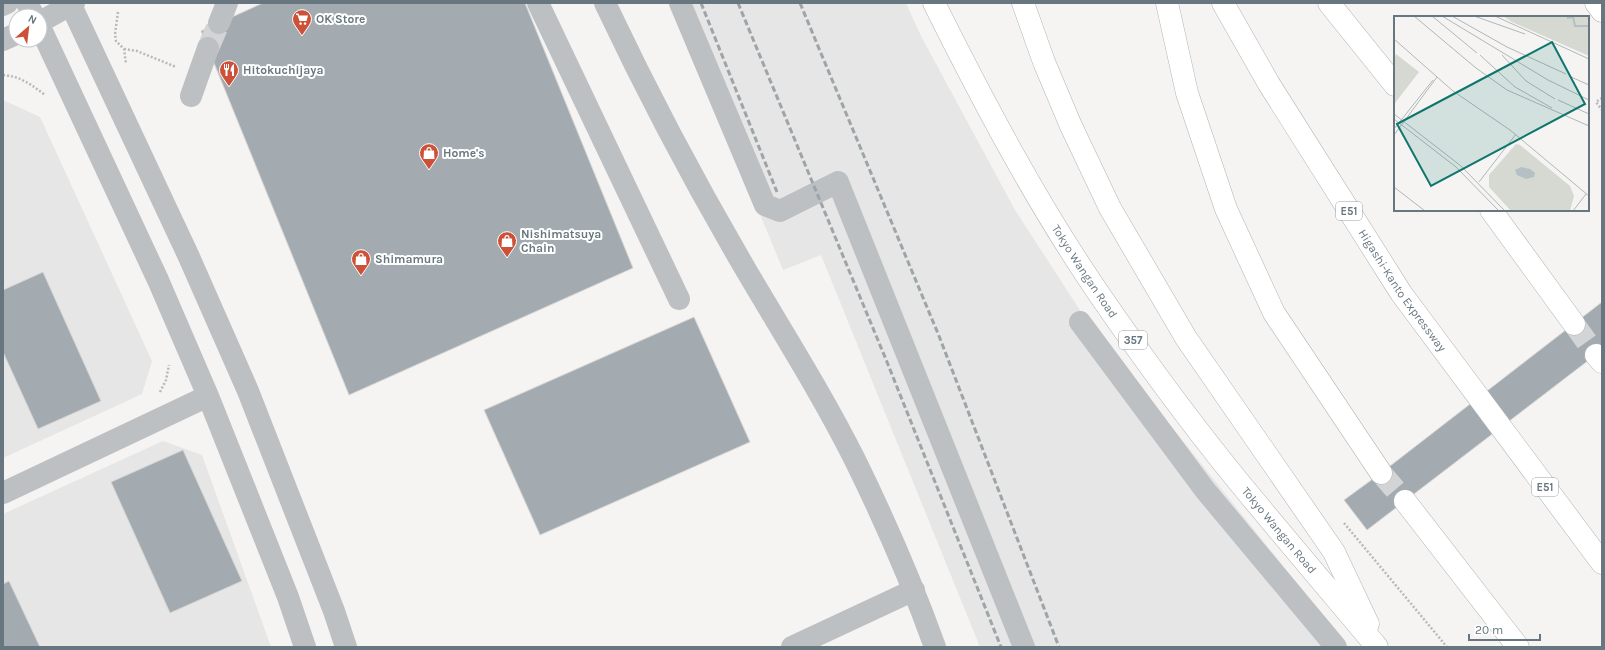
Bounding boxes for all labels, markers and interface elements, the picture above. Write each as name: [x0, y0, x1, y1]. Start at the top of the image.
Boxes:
north arrow: [8, 8, 48, 48]
supermarket icon: OK Store: [291, 8, 313, 36]
text: N: [26, 12, 39, 27]
place label: OK Store: [316, 12, 365, 26]
inset map: [1394, 16, 1589, 211]
restaurant icon: Hitokuchijaya: [218, 59, 240, 87]
place label: Hitokuchijaya: [243, 63, 323, 77]
shop icon: Home's: [418, 142, 440, 170]
place label: Home's: [443, 146, 485, 160]
road number: E51: [1336, 202, 1362, 220]
street label: Tokyo Wangan Road: [1049, 222, 1120, 321]
place label: Nishimatsuya Chain: [521, 227, 601, 255]
street label: Higashi-Kanto Expressway: [1356, 227, 1449, 355]
shop icon: Nishimatsuya Chain: [496, 230, 518, 258]
shop icon: Shimamura: [350, 248, 372, 276]
place label: Shimamura: [375, 252, 443, 266]
road number: 357: [1119, 331, 1147, 349]
road number: E51: [1532, 478, 1558, 496]
street label: Tokyo Wangan Road: [1239, 484, 1319, 576]
scale bar: [1469, 616, 1540, 642]
text: 20 m: [1475, 623, 1503, 637]

